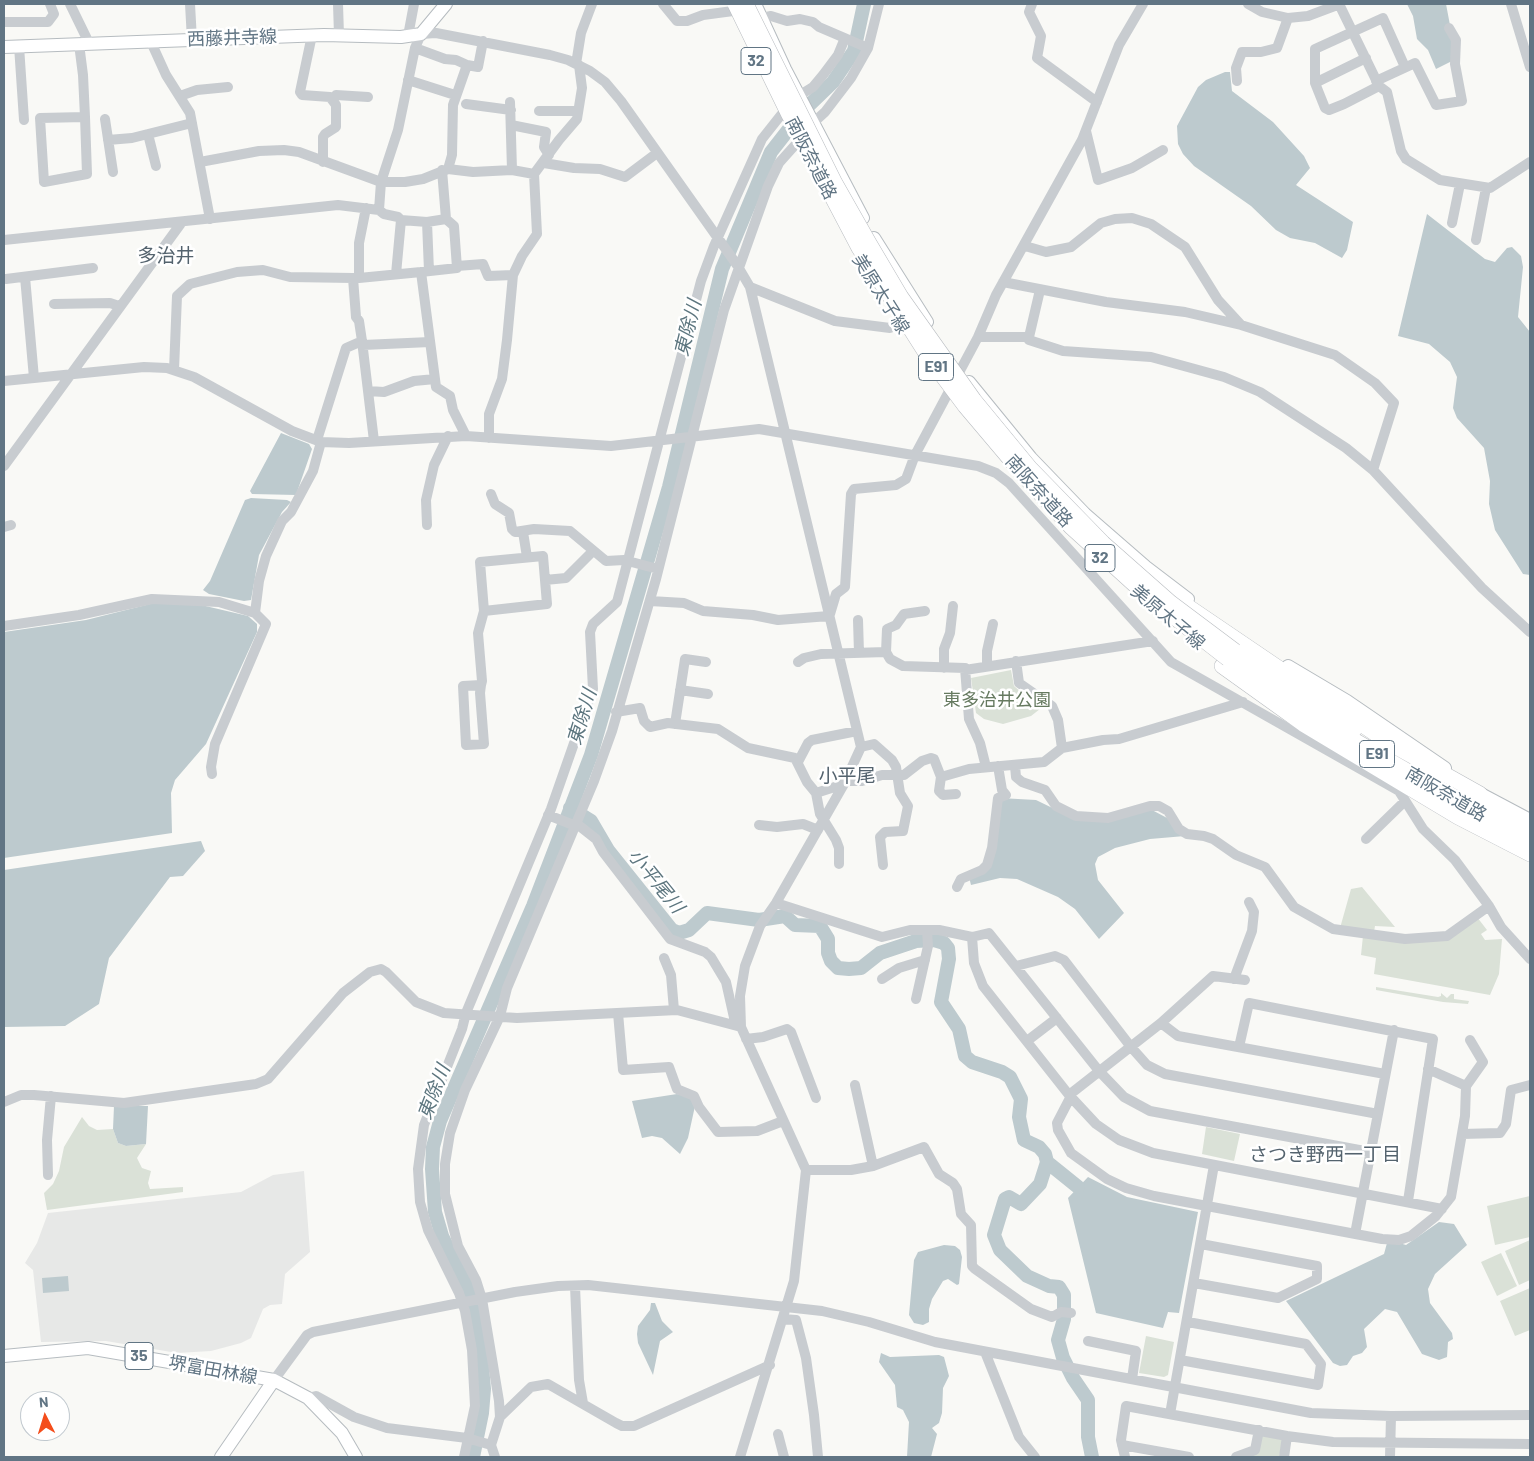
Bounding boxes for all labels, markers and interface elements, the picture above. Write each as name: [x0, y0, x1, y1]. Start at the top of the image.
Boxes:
street label: 西藤井寺線: [187, 26, 277, 50]
road number: 32: [741, 48, 771, 74]
street label: 南阪奈道路: [781, 113, 841, 203]
district label: 多治井: [138, 245, 194, 267]
street label: 美原太子線: [848, 250, 914, 338]
water label: 東除川: [670, 298, 706, 358]
road number: E91: [918, 354, 954, 381]
street label: 南阪奈道路: [1001, 450, 1077, 532]
road number: 32: [1085, 544, 1115, 572]
street label: 美原太子線: [1127, 580, 1209, 654]
water label: 東除川: [563, 686, 601, 748]
park label: 東多治井公園: [943, 689, 1051, 711]
road number: E91: [1360, 741, 1394, 768]
street label: 南阪奈道路: [1402, 762, 1490, 826]
district label: 小平尾: [819, 765, 875, 787]
water label: 小平尾川: [623, 844, 689, 918]
water label: 東除川: [413, 1061, 455, 1123]
district label: さつき野西一丁目: [1249, 1144, 1401, 1166]
road number: 35: [125, 1342, 153, 1370]
street label: 堺富田林線: [167, 1352, 259, 1388]
north arrow: [20, 1391, 70, 1441]
text: N: [38, 1393, 49, 1410]

